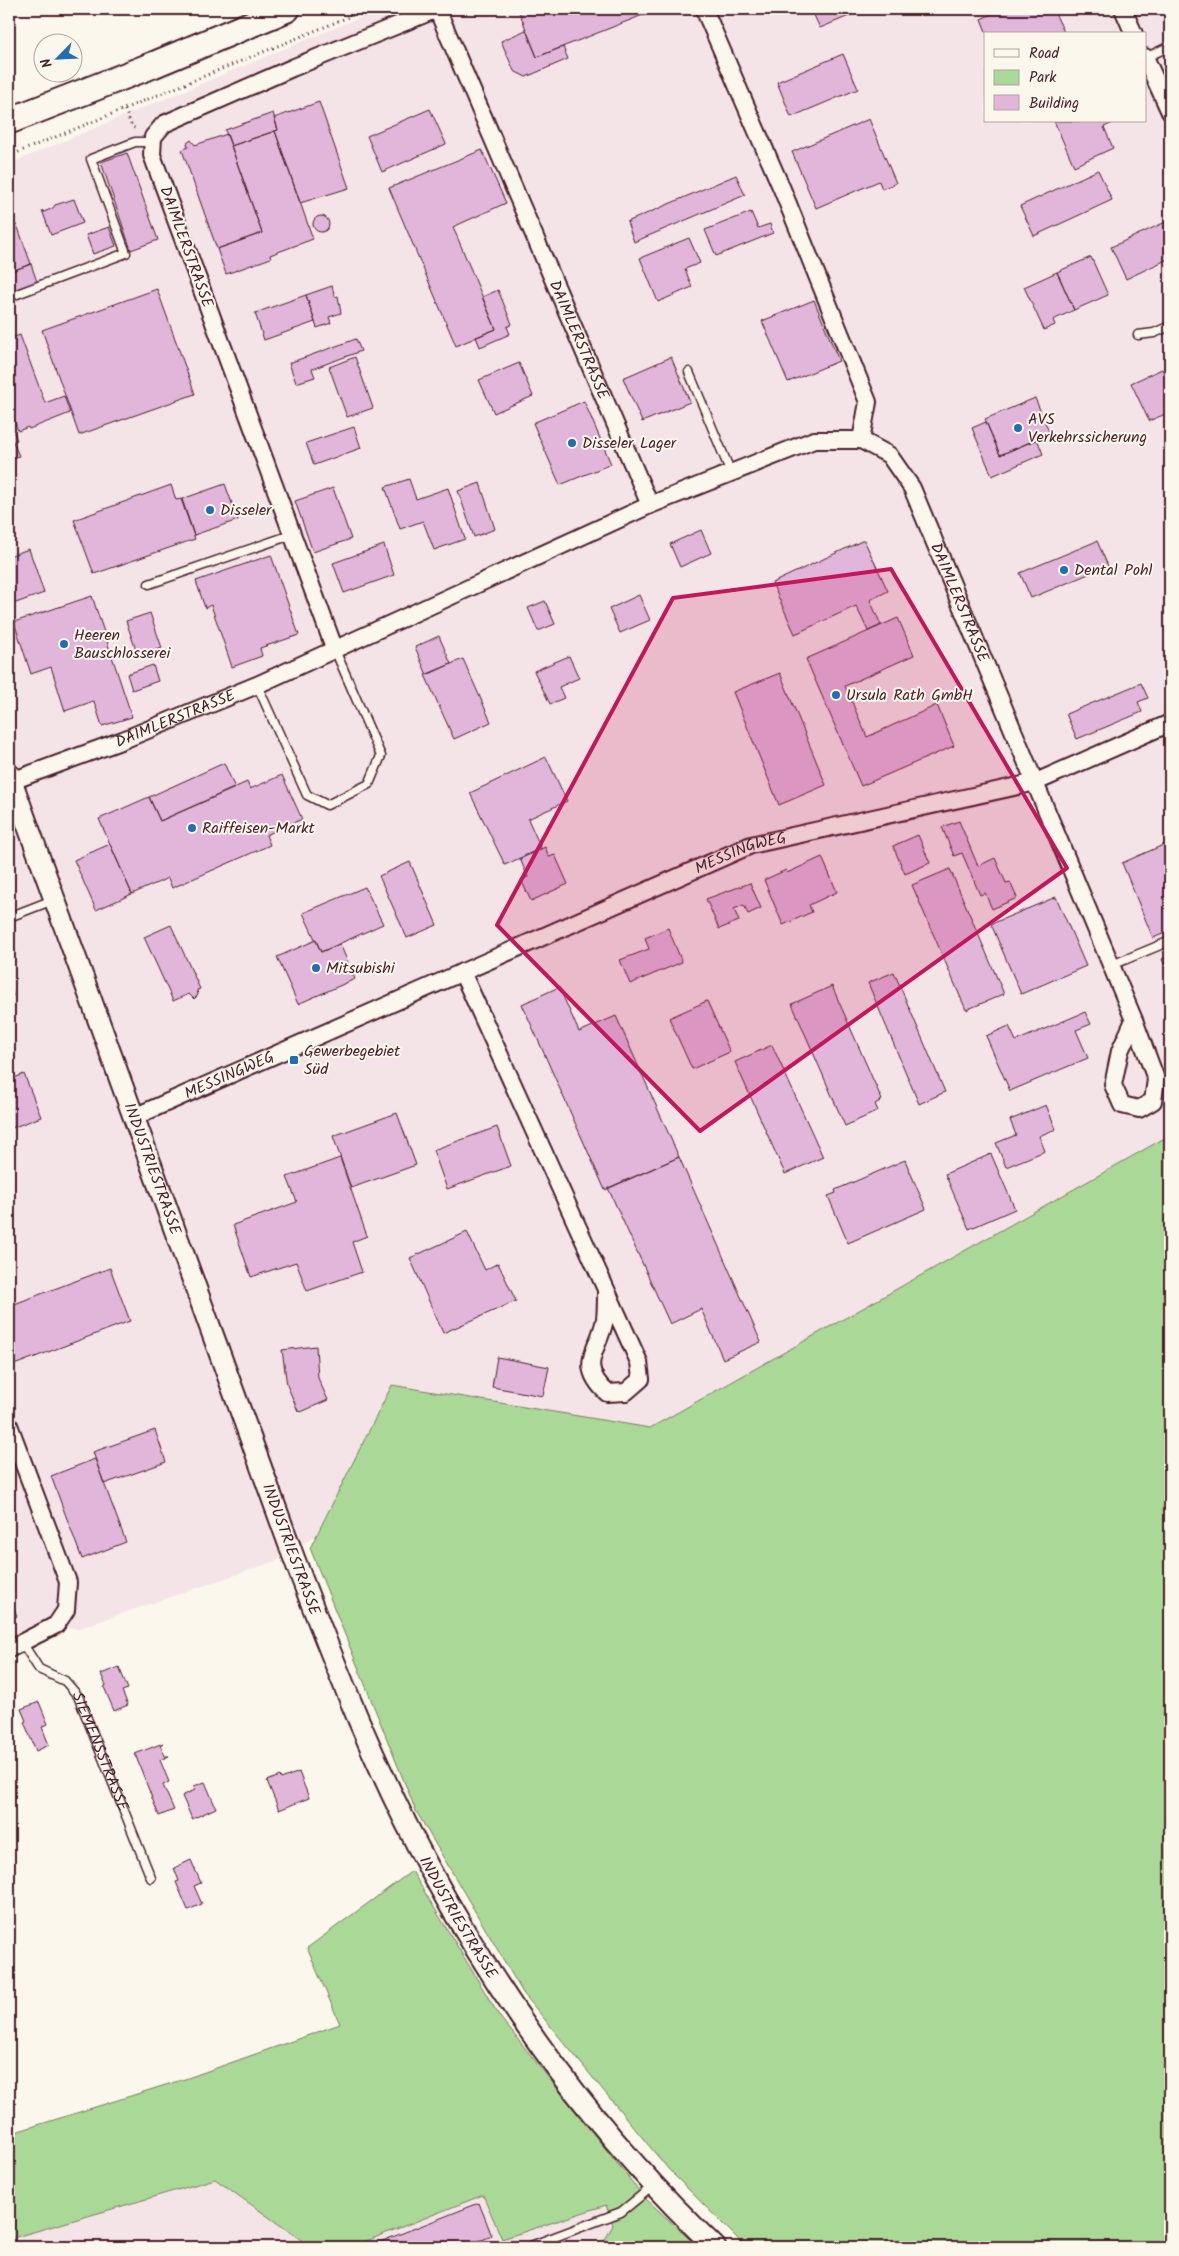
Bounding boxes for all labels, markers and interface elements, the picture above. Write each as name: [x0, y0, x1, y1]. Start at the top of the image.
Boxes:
north arrow: [32, 32, 82, 82]
legend: [984, 32, 1146, 122]
text: Road: [1029, 42, 1060, 66]
text: N: [35, 54, 59, 71]
text: Park: [1029, 66, 1057, 90]
text: Building: [1029, 92, 1079, 116]
street label: DAIMLERSTRASSE: [152, 183, 220, 312]
street label: DAIMLERSTRASSE: [542, 276, 616, 404]
place label: AVS Verkehrssicherung: [1028, 407, 1147, 450]
marker: AVS Verkehrssicherung: [1012, 422, 1024, 434]
place label: Disseler Lager: [582, 431, 678, 456]
marker: Disseler Lager: [566, 437, 578, 449]
place label: Disseler: [220, 498, 273, 523]
marker: Disseler: [204, 504, 216, 516]
street label: DAIMLERSTRASSE: [924, 539, 996, 667]
place label: Dental Pohl: [1074, 558, 1153, 583]
marker: Dental Pohl: [1058, 564, 1070, 576]
place label: Heeren Bauschlosserei: [74, 623, 171, 666]
marker: Heeren Bauschlosserei: [58, 638, 70, 650]
street label: DAIMLERSTRASSE: [112, 683, 240, 754]
place label: Ursula Rath GmbH: [846, 683, 973, 708]
marker: Ursula Rath GmbH: [830, 689, 842, 701]
place label: Raiffeisen-Markt: [202, 816, 316, 841]
marker: Raiffeisen-Markt: [186, 822, 198, 834]
street label: MESSINGWEG: [691, 825, 789, 881]
place label: Mitsubishi: [326, 956, 396, 981]
marker: Mitsubishi: [310, 962, 322, 974]
place label: Gewerbegebiet Süd: [304, 1039, 401, 1082]
street label: MESSINGWEG: [180, 1044, 278, 1106]
marker: Gewerbegebiet Süd: [288, 1054, 300, 1066]
street label: INDUSTRIESTRASSE: [117, 1099, 188, 1239]
street label: INDUSTRIESTRASSE: [255, 1480, 328, 1619]
street label: SIEMENSSTRASSE: [65, 1688, 136, 1816]
street label: INDUSTRIESTRASSE: [412, 1851, 504, 1985]

